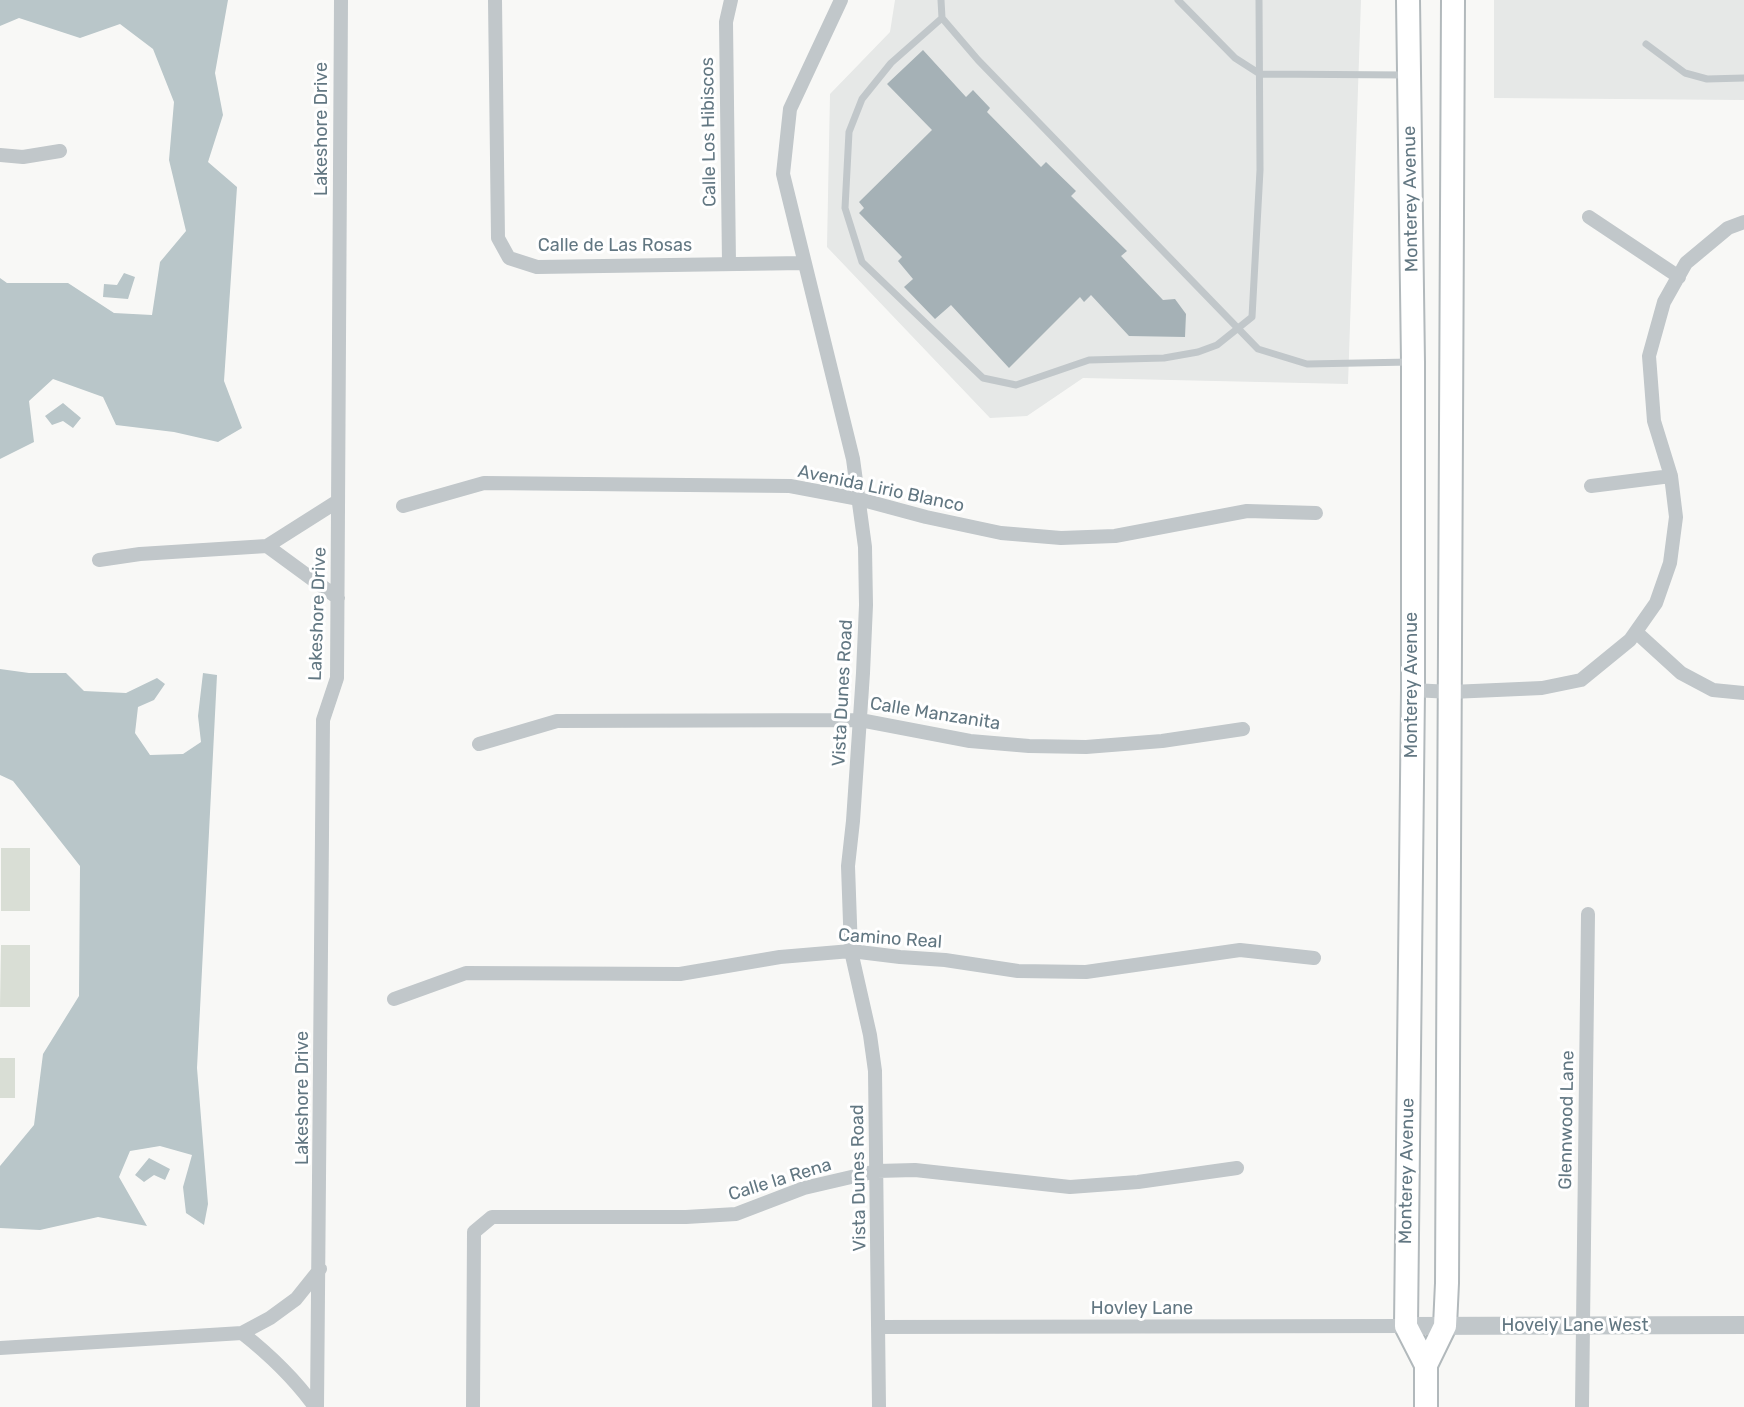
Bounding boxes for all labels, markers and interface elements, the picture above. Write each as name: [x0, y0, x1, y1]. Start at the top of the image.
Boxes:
street label: Calle Los Hibiscos: [697, 57, 721, 207]
street label: Lakeshore Drive: [311, 62, 333, 196]
street label: Monterey Avenue: [1399, 126, 1423, 272]
street label: Calle de Las Rosas: [538, 235, 692, 257]
street label: Avenida Lirio Blanco: [796, 461, 966, 517]
street label: Lakeshore Drive: [305, 547, 331, 681]
street label: Monterey Avenue: [1401, 612, 1423, 758]
street label: Vista Dunes Road: [828, 619, 858, 767]
street label: Calle Manzanita: [868, 693, 1002, 735]
street label: Camino Real: [837, 925, 943, 953]
street label: Lakeshore Drive: [292, 1031, 314, 1165]
street label: Glennwood Lane: [1555, 1050, 1579, 1190]
street label: Monterey Avenue: [1395, 1098, 1419, 1244]
street label: Vista Dunes Road: [847, 1104, 871, 1252]
street label: Calle la Rena: [726, 1154, 834, 1206]
street label: Hovley Lane: [1091, 1298, 1193, 1320]
street label: Hovely Lane West: [1501, 1315, 1649, 1337]

